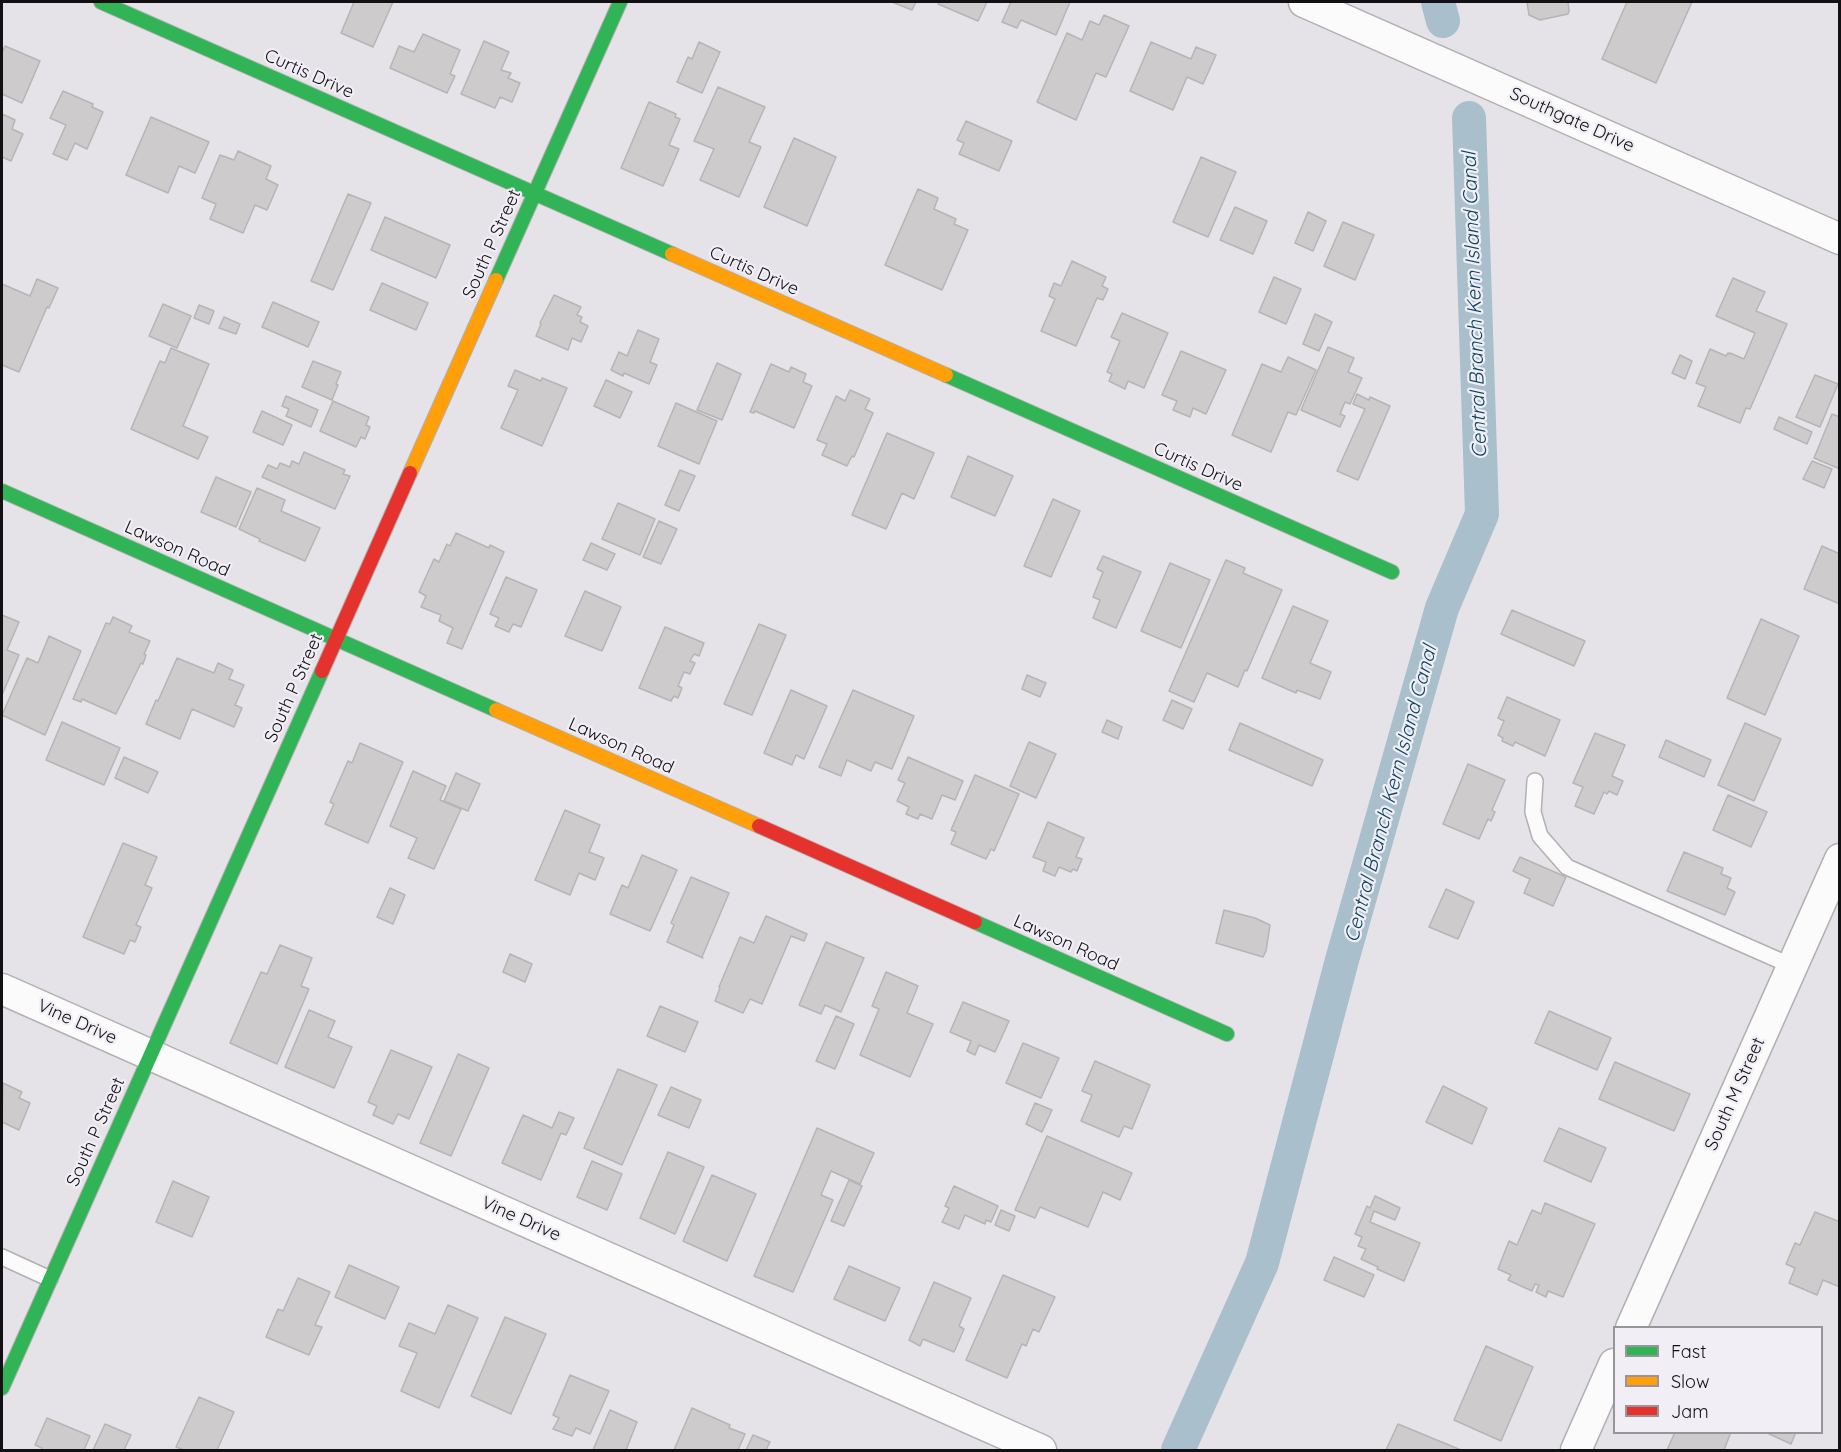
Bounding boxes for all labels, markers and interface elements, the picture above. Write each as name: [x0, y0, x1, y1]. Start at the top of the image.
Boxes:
street label: Curtis Drive: [261, 45, 357, 103]
street label: Southgate Drive: [1506, 83, 1638, 157]
water label: Central Branch Kern Island Canal: [1458, 151, 1492, 459]
street label: South P Street: [458, 186, 526, 302]
street label: Curtis Drive: [706, 242, 802, 300]
street label: Curtis Drive: [1150, 438, 1246, 496]
street label: Lawson Road: [121, 516, 233, 582]
street label: South P Street: [260, 630, 328, 746]
water label: Central Branch Kern Island Canal: [1340, 643, 1442, 945]
street label: Lawson Road: [565, 713, 677, 779]
street label: Lawson Road: [1010, 910, 1122, 976]
street label: Vine Drive: [34, 995, 120, 1049]
street label: South M Street: [1700, 1034, 1770, 1154]
street label: South P Street: [62, 1074, 130, 1190]
street label: Vine Drive: [478, 1192, 564, 1246]
legend: [1613, 1326, 1823, 1434]
text: Fast: [1671, 1340, 1706, 1363]
text: Slow: [1671, 1370, 1709, 1393]
text: Jam: [1671, 1400, 1709, 1423]

